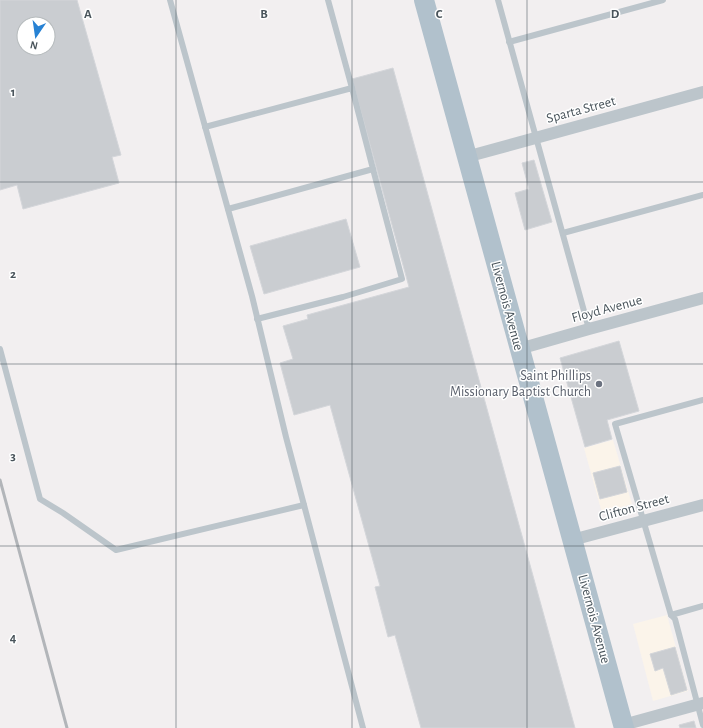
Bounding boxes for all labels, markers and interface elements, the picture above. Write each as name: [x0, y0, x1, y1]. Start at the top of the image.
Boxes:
text: A: [84, 8, 92, 21]
text: B: [260, 8, 268, 21]
text: C: [436, 8, 443, 21]
text: D: [611, 8, 620, 21]
north arrow: [16, 16, 56, 56]
text: N: [29, 39, 39, 51]
text: 1: [11, 86, 15, 99]
street label: Sparta Street: [545, 94, 618, 126]
street label: Livernois Avenue: [488, 260, 526, 352]
text: 2: [10, 268, 16, 281]
street label: Floyd Avenue: [570, 293, 644, 325]
place label: Saint Phillips Missionary Baptist Church: [450, 369, 591, 399]
marker: Saint Phillips Missionary Baptist Church: [594, 379, 604, 389]
text: 3: [10, 450, 16, 463]
street label: Clifton Street: [597, 492, 671, 524]
street label: Livernois Avenue: [575, 573, 613, 665]
text: 4: [10, 632, 17, 645]

